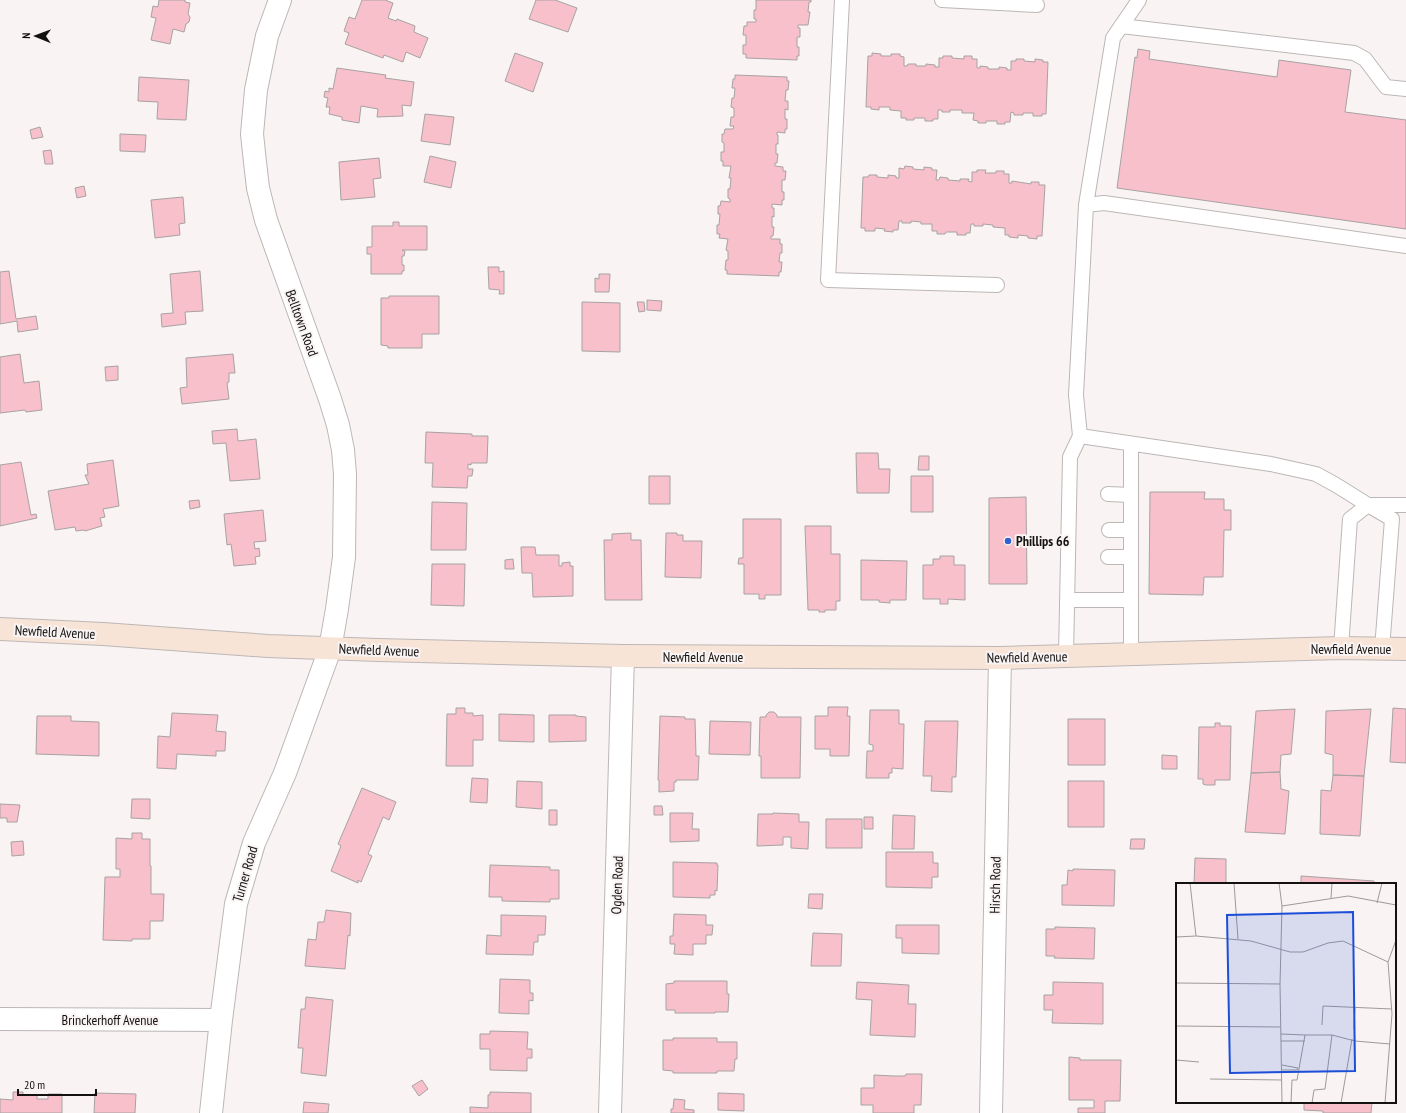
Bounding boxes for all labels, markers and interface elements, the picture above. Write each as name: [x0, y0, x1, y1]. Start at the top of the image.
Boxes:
north arrow: [16, 16, 56, 56]
text: N: [19, 33, 33, 39]
street label: Belltown Road: [282, 287, 322, 359]
place label: Phillips 66: [1016, 532, 1070, 550]
marker: Phillips 66: [1003, 536, 1013, 546]
street label: Newfield Avenue: [14, 621, 96, 643]
street label: Newfield Avenue: [338, 640, 420, 660]
street label: Newfield Avenue: [1311, 640, 1392, 658]
street label: Newfield Avenue: [987, 647, 1068, 667]
street label: Newfield Avenue: [663, 648, 744, 666]
street label: Turner Road: [228, 844, 262, 904]
street label: Ogden Road: [607, 855, 627, 915]
street label: Hirsch Road: [986, 856, 1004, 914]
inset map: [1176, 883, 1396, 1103]
street label: Brinckerhoff Avenue: [62, 1011, 159, 1029]
scale bar: [18, 1071, 96, 1097]
text: 20 m: [24, 1077, 45, 1092]

